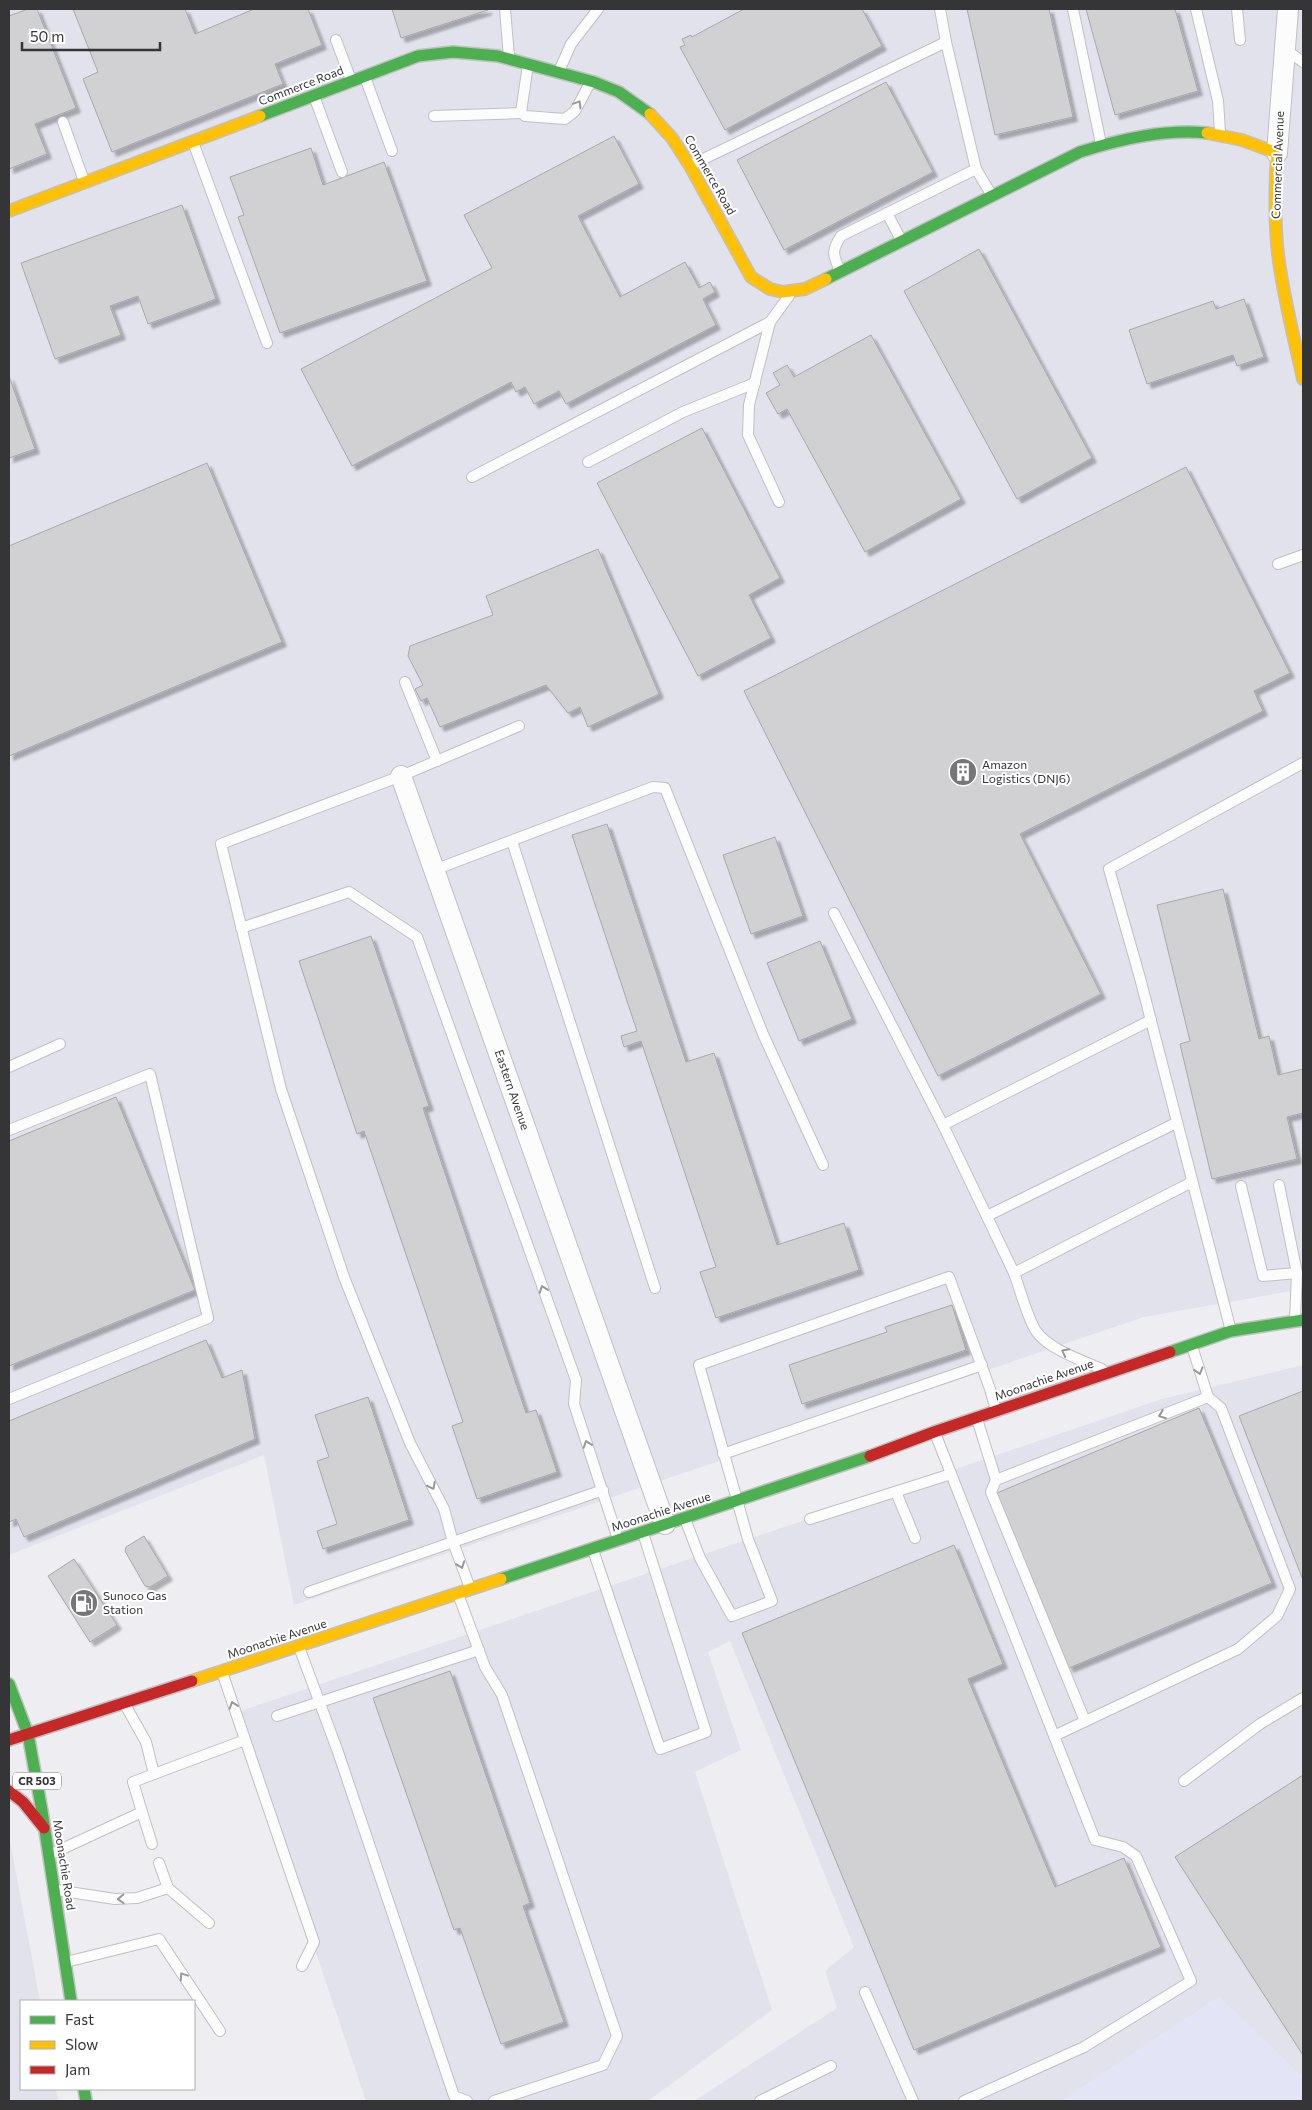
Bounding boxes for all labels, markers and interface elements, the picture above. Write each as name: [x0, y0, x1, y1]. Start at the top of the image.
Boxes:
scale bar: [22, 20, 160, 52]
text: 50 m: [30, 27, 64, 45]
street label: Commerce Road: [256, 62, 345, 108]
one-way arrow: [572, 101, 582, 110]
street label: Commercial Avenue: [1268, 111, 1286, 219]
street label: Commerce Road: [682, 132, 739, 217]
building icon: Amazon Logistics (DNJ6): [948, 757, 978, 787]
place label: Amazon Logistics (DNJ6): [982, 757, 1070, 786]
street label: Eastern Avenue: [493, 1048, 533, 1132]
one-way arrow: [539, 1285, 549, 1294]
one-way arrow: [1062, 1348, 1071, 1358]
street label: Moonachie Avenue: [992, 1356, 1095, 1403]
one-way arrow: [1194, 1366, 1204, 1375]
one-way arrow: [1158, 1408, 1167, 1419]
one-way arrow: [583, 1440, 593, 1448]
one-way arrow: [426, 1481, 436, 1490]
street label: Moonachie Avenue: [609, 1488, 712, 1534]
one-way arrow: [455, 1560, 465, 1569]
fuel station icon: Sunoco Gas Station: [69, 1588, 99, 1618]
place label: Sunoco Gas Station: [103, 1588, 167, 1616]
street label: Moonachie Avenue: [225, 1615, 328, 1661]
one-way arrow: [229, 1702, 239, 1710]
road number: CR 503: [13, 1772, 61, 1790]
street label: Moonachie Road: [51, 1819, 79, 1911]
one-way arrow: [116, 1893, 124, 1904]
one-way arrow: [180, 1972, 190, 1981]
legend: [20, 2000, 195, 2090]
text: Fast: [65, 2010, 94, 2028]
text: Slow: [65, 2035, 98, 2053]
text: Jam: [65, 2060, 90, 2078]

